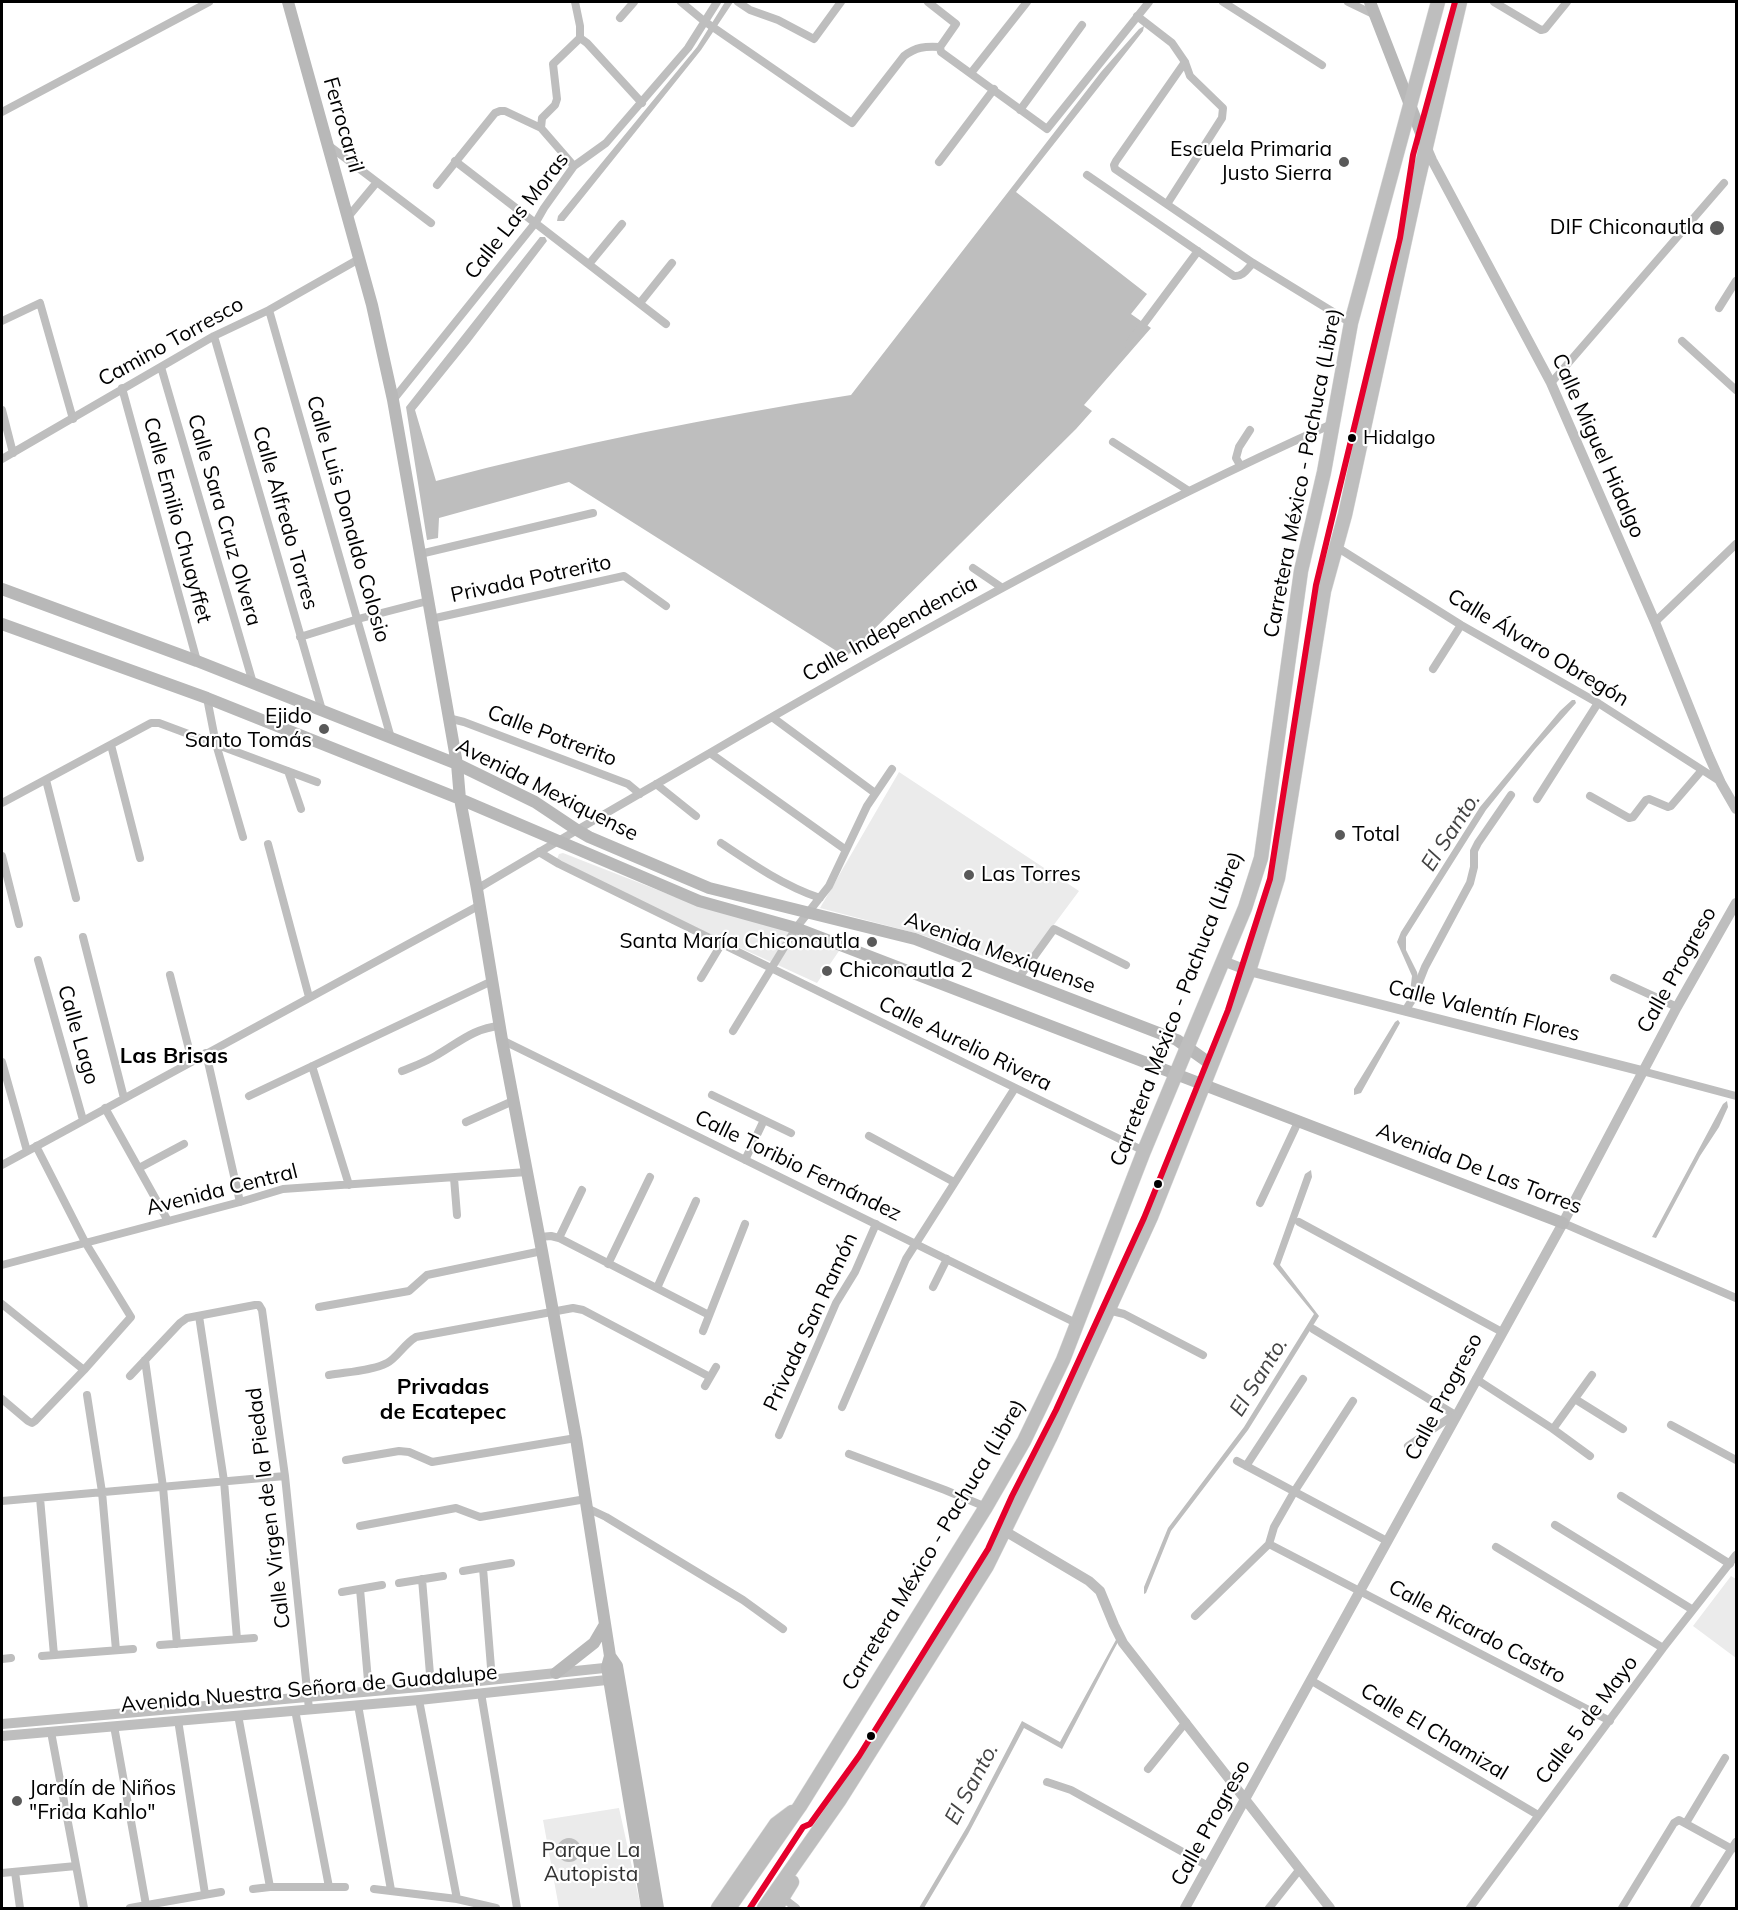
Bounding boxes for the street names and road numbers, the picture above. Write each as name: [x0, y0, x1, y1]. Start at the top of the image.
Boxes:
street label: Ferrocarril: [317, 74, 369, 176]
street label: Calle Las Moras: [460, 148, 574, 284]
street label: Camino Torresco: [94, 292, 248, 392]
street label: Carretera México - Pachuca (Libre): [1259, 306, 1347, 640]
street label: Calle Miguel Hidalgo: [1546, 350, 1650, 542]
street label: Calle Luis Donaldo Colosio: [301, 393, 395, 645]
street label: Calle Sara Cruz Olvera: [182, 411, 266, 629]
street label: Calle Emilio Chuayffet: [137, 415, 217, 625]
street label: Calle Alfredo Torres: [247, 423, 323, 613]
street label: Privada Potrerito: [448, 550, 614, 608]
street label: Calle Independencia: [798, 570, 982, 688]
street label: Calle Álvaro Obregón: [1443, 584, 1633, 712]
street label: Calle Potrerito: [484, 700, 620, 772]
street label: Avenida Mexiquense: [452, 733, 642, 847]
street label: Carretera México - Pachuca (Libre): [1105, 848, 1249, 1170]
street label: Calle Progreso: [1632, 902, 1722, 1038]
street label: Avenida Mexiquense: [901, 907, 1099, 999]
street label: Calle Valentín Flores: [1386, 975, 1582, 1047]
street label: Calle Lago: [52, 982, 104, 1088]
street label: Calle Aurelio Rivera: [874, 991, 1056, 1097]
street label: Calle Toribio Fernández: [691, 1105, 905, 1227]
street label: Avenida De Las Torres: [1373, 1118, 1585, 1220]
street label: Avenida Central: [144, 1159, 300, 1221]
street label: Privada San Ramón: [759, 1229, 863, 1415]
street label: Calle Progreso: [1400, 1329, 1488, 1465]
street label: Calle Virgen de la Piedad: [242, 1386, 296, 1630]
street label: Carretera México - Pachuca (Libre): [837, 1395, 1031, 1695]
street label: Calle Ricardo Castro: [1384, 1575, 1570, 1689]
street label: Calle 5 de Mayo: [1530, 1651, 1644, 1789]
street label: Avenida Nuestra Señora de Guadalupe: [120, 1660, 498, 1718]
street label: Calle El Chamizal: [1356, 1678, 1512, 1786]
street label: Calle Progreso: [1166, 1755, 1256, 1891]

